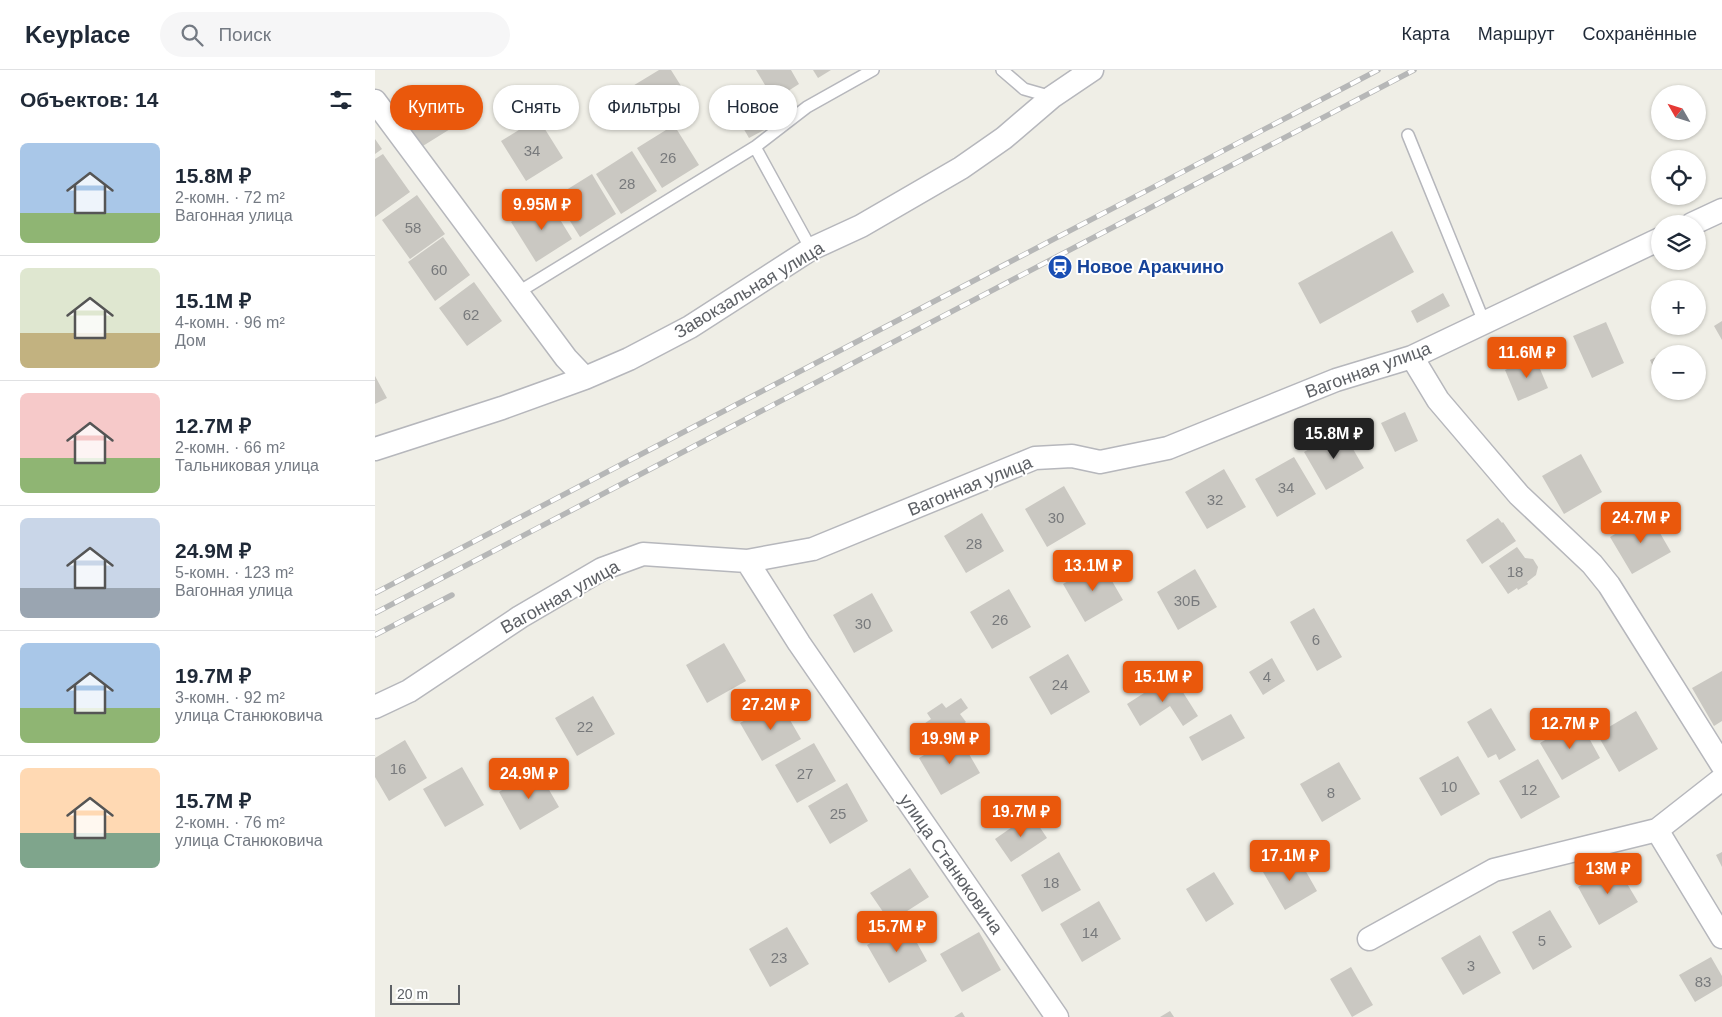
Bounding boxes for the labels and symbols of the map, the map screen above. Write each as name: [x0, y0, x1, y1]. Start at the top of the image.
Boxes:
north arrow: [1651, 85, 1706, 140]
house number: 34: [524, 142, 540, 159]
house number: 26: [660, 149, 676, 166]
house number: 28: [619, 175, 635, 192]
pin: 9.95M ₽: [496, 189, 588, 231]
house number: 58: [405, 219, 421, 236]
street label: Завокзальная улица: [671, 237, 828, 343]
station icon: Новое Аракчино: [1047, 254, 1073, 280]
place label: Новое Аракчино: [1077, 257, 1224, 277]
house number: 60: [431, 261, 447, 278]
house number: 62: [463, 306, 479, 323]
pin: 11.6M ₽: [1481, 336, 1573, 379]
street label: Вагонная улица: [1302, 338, 1435, 402]
pin: 15.8M ₽: [1288, 418, 1380, 460]
street label: Вагонная улица: [905, 452, 1036, 520]
house number: 34: [1278, 479, 1294, 496]
house number: 32: [1207, 491, 1223, 508]
pin: 24.7M ₽: [1595, 502, 1687, 544]
house number: 30: [1048, 509, 1064, 526]
house number: 28: [966, 535, 982, 552]
pin: 13.1M ₽: [1047, 550, 1139, 592]
street label: Вагонная улица: [497, 556, 624, 638]
house number: 18: [1507, 563, 1523, 580]
house number: 30Б: [1174, 592, 1200, 609]
house number: 26: [992, 611, 1008, 628]
house number: 30: [855, 615, 871, 632]
house number: 6: [1312, 631, 1320, 648]
pin: 15.1M ₽: [1117, 660, 1209, 703]
house number: 4: [1263, 668, 1271, 685]
house number: 24: [1052, 676, 1068, 693]
pin: 27.2M ₽: [725, 688, 817, 731]
pin: 12.7M ₽: [1524, 708, 1616, 750]
house number: 22: [577, 718, 593, 735]
pin: 19.9M ₽: [904, 722, 996, 765]
pin: 24.9M ₽: [483, 758, 575, 800]
house number: 16: [390, 760, 406, 777]
house number: 27: [797, 765, 813, 782]
house number: 10: [1441, 778, 1457, 795]
house number: 12: [1521, 781, 1537, 798]
house number: 8: [1327, 784, 1335, 801]
street label: улица Станюковича: [895, 790, 1007, 939]
pin: 19.7M ₽: [975, 796, 1067, 838]
house number: 25: [830, 805, 846, 822]
pin: 17.1M ₽: [1244, 840, 1336, 882]
pin: 13M ₽: [1573, 852, 1643, 895]
house number: 18: [1043, 874, 1059, 891]
pin: 15.7M ₽: [851, 910, 943, 953]
house number: 14: [1082, 924, 1098, 941]
house number: 5: [1538, 932, 1546, 949]
house number: 23: [771, 949, 787, 966]
house number: 3: [1467, 957, 1475, 974]
house number: 83: [1695, 973, 1711, 990]
scale bar: [390, 982, 460, 1005]

